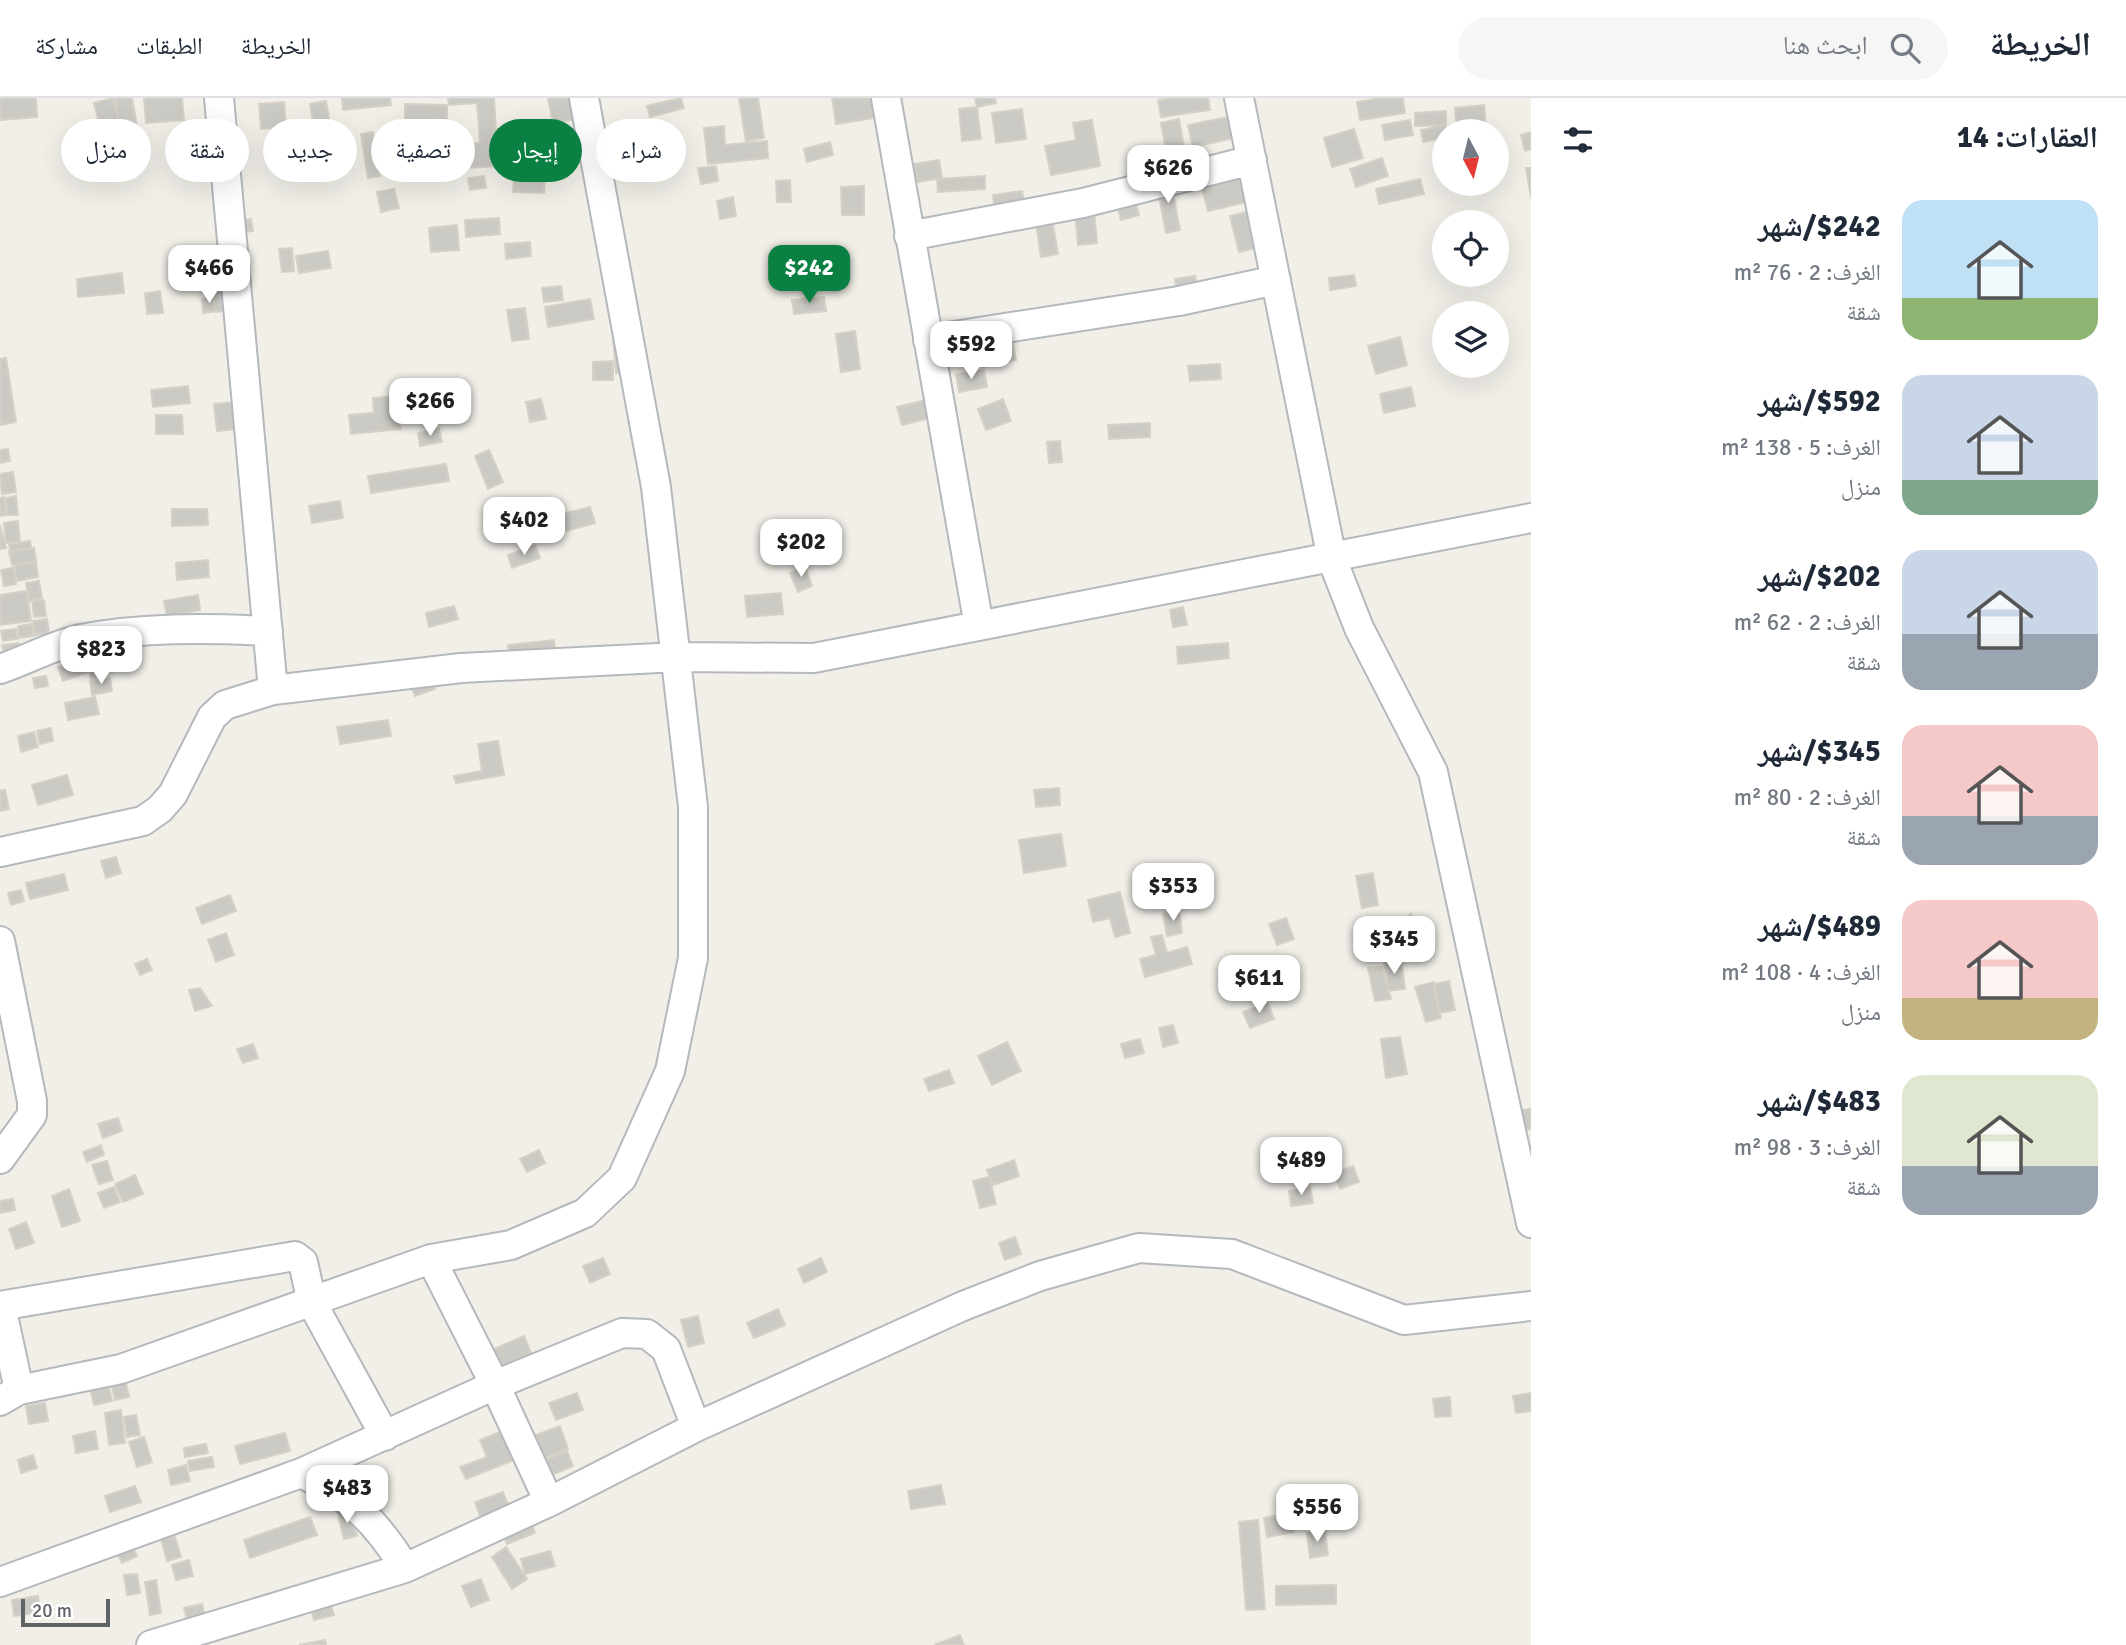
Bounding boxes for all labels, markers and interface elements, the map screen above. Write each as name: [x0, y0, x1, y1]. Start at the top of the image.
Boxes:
search box: [1458, 17, 1948, 80]
text: الخريطة: [1990, 24, 2091, 65]
icon: search: [1886, 29, 1924, 67]
text: ابحث هنا: [1783, 30, 1868, 62]
text: مشاركة: [35, 31, 98, 61]
text: الطبقات: [136, 31, 203, 61]
text: الخريطة: [241, 31, 311, 61]
chip: منزل: [61, 119, 151, 182]
chip: شقة: [165, 119, 249, 182]
chip: جديد: [263, 119, 357, 182]
chip: تصفية: [371, 119, 475, 182]
chip: إيجار: [489, 119, 582, 182]
chip: شراء: [596, 119, 686, 182]
north arrow: [1432, 119, 1508, 196]
map controls: [1432, 119, 1509, 378]
text: العقارات: 14: [1957, 119, 2098, 156]
icon: filters: [1559, 121, 1597, 159]
pin: $626: [1127, 146, 1209, 205]
text: $626: [1143, 153, 1193, 182]
text: $242/شهر: [1758, 208, 1881, 245]
button: locate: [1432, 210, 1509, 287]
icon: home: [1958, 228, 2042, 312]
pin: $466: [168, 246, 250, 305]
pin: $242: [768, 246, 850, 305]
text: $466: [184, 253, 234, 282]
text: $242: [784, 253, 834, 282]
text: الغرف: 2 · 76 m²: [1734, 258, 1881, 287]
text: شقة: [1847, 298, 1881, 327]
button: layers: [1432, 301, 1509, 378]
pin: $592: [930, 322, 1012, 381]
text: $592: [946, 329, 996, 358]
pin: $266: [389, 378, 471, 438]
text: $592/شهر: [1758, 383, 1881, 420]
text: $266: [405, 386, 455, 415]
icon: home: [1958, 403, 2042, 487]
text: الغرف: 5 · 138 m²: [1721, 433, 1881, 462]
text: منزل: [1841, 473, 1881, 502]
pin: $402: [483, 498, 565, 557]
text: $402: [499, 505, 549, 534]
pin: $202: [760, 519, 842, 579]
text: $202: [776, 527, 826, 556]
text: $202/شهر: [1758, 558, 1881, 595]
icon: home: [1958, 578, 2042, 662]
text: الغرف: 2 · 62 m²: [1734, 608, 1881, 637]
pin: $823: [60, 626, 142, 686]
text: $823: [76, 634, 126, 663]
text: شقة: [1847, 648, 1881, 677]
text: $345/شهر: [1758, 733, 1881, 770]
icon: home: [1958, 753, 2042, 837]
text: الغرف: 2 · 80 m²: [1734, 783, 1881, 812]
text: شقة: [1847, 823, 1881, 852]
pin: $353: [1132, 864, 1214, 923]
text: $353: [1148, 871, 1198, 900]
text: $489/شهر: [1758, 908, 1881, 945]
pin: $345: [1353, 916, 1435, 976]
text: $345: [1369, 924, 1419, 953]
icon: home: [1958, 928, 2042, 1012]
pin: $611: [1218, 956, 1300, 1015]
text: الغرف: 4 · 108 m²: [1721, 958, 1881, 987]
text: $611: [1234, 963, 1284, 992]
text: منزل: [1841, 998, 1881, 1027]
text: $483/شهر: [1758, 1083, 1881, 1120]
icon: home: [1958, 1103, 2042, 1187]
text: الغرف: 3 · 98 m²: [1734, 1133, 1881, 1162]
pin: $489: [1260, 1138, 1342, 1197]
text: $489: [1276, 1145, 1326, 1174]
text: شقة: [1847, 1173, 1881, 1202]
pin: $483: [306, 1466, 388, 1525]
text: $483: [322, 1473, 372, 1502]
pin: $556: [1276, 1484, 1358, 1544]
text: $556: [1292, 1492, 1342, 1521]
scale bar: [21, 1596, 110, 1628]
text: 20 m: [32, 1599, 72, 1623]

